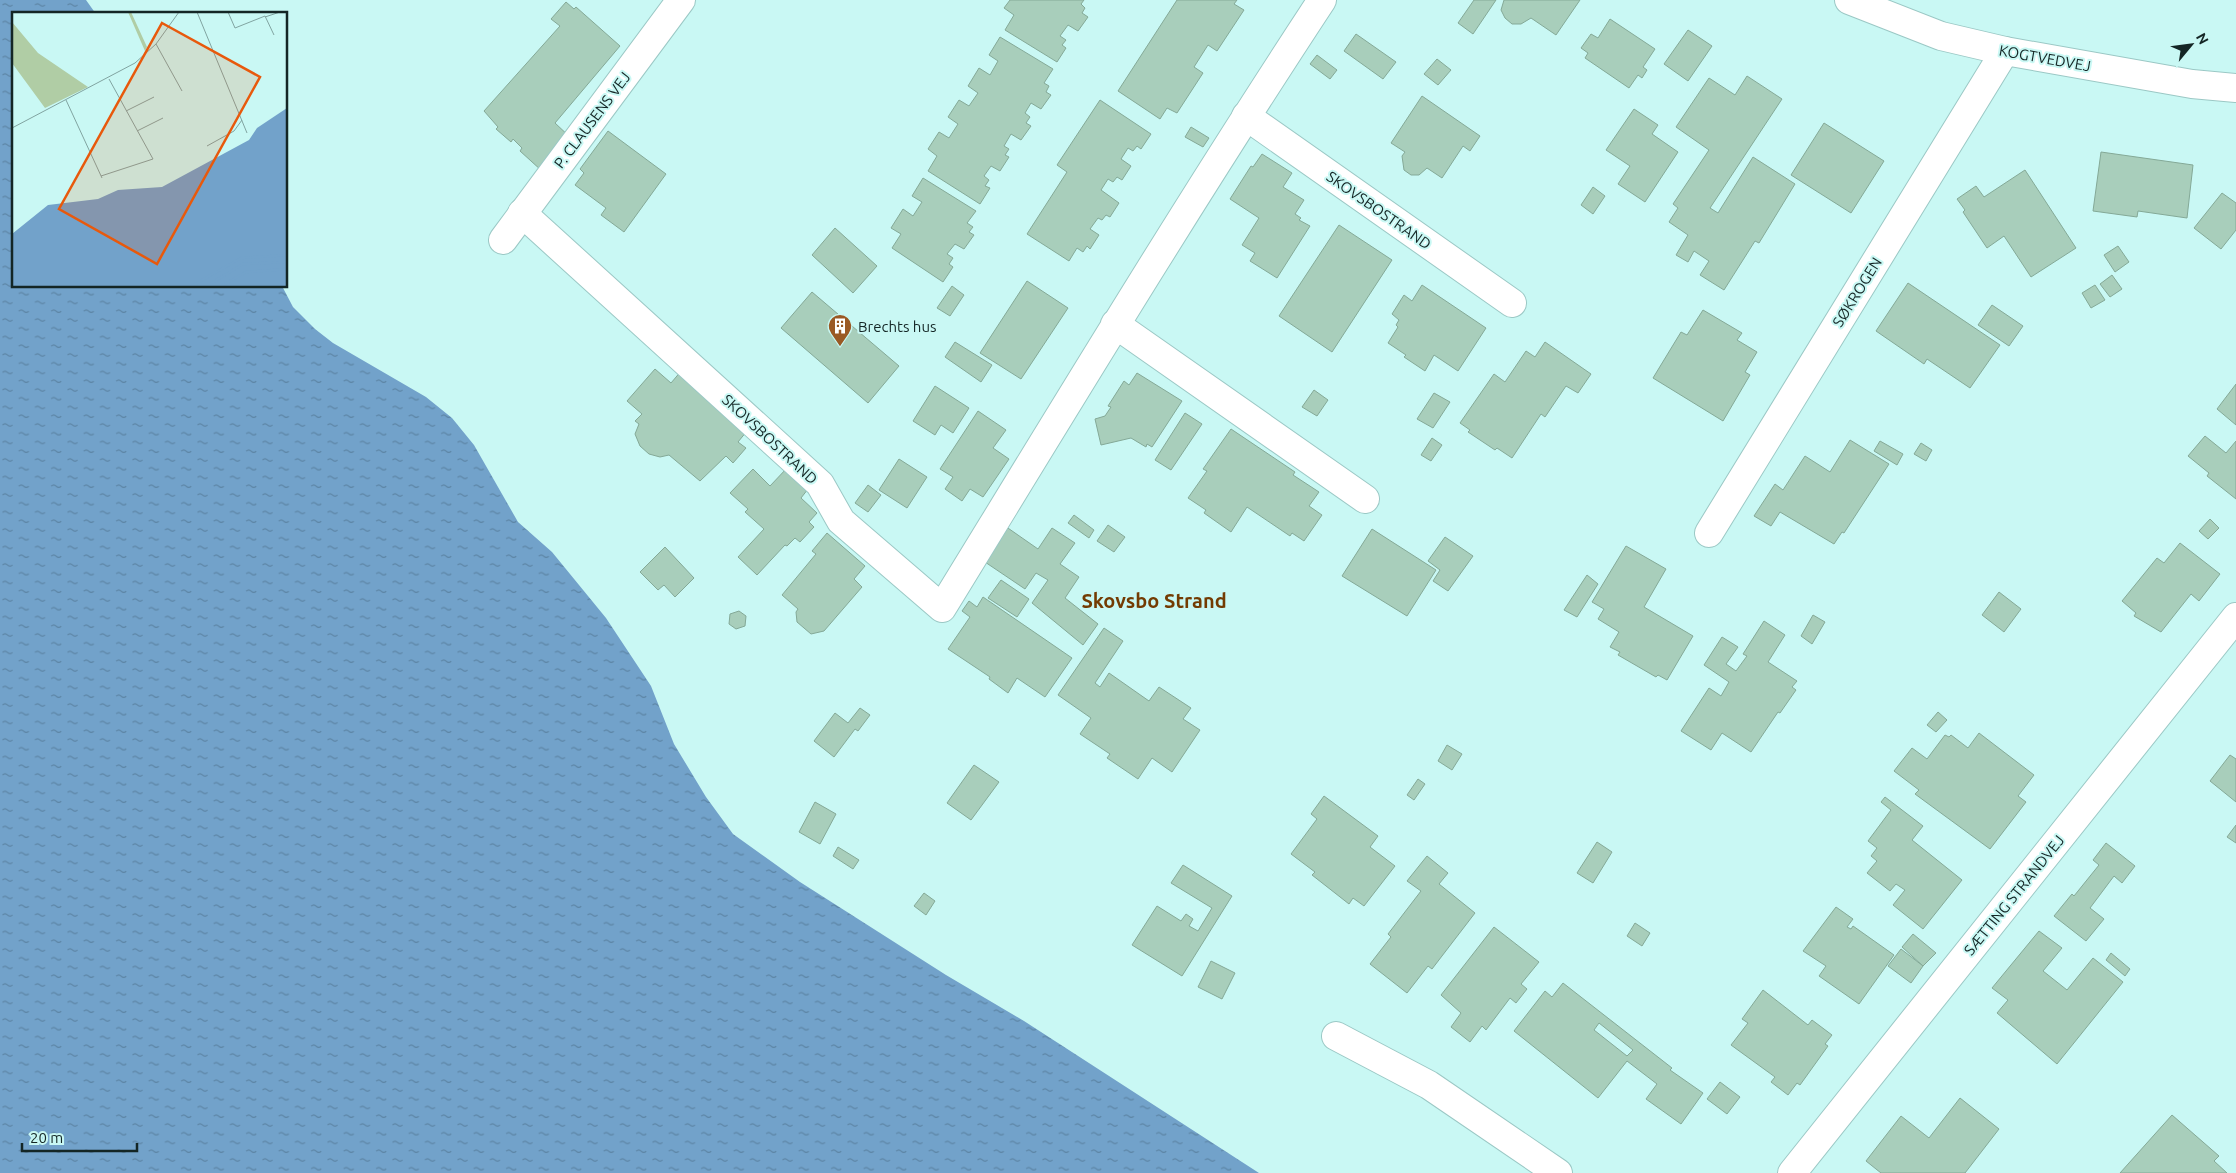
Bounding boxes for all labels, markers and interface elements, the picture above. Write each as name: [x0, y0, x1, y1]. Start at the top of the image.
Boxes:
inset map: [12, 12, 288, 288]
north arrow: [2166, 20, 2216, 70]
text: N: [2193, 30, 2212, 47]
street label: KOGTVEDVEJ: [1998, 42, 2092, 74]
street label: P. CLAUSENS VEJ: [550, 69, 634, 171]
street label: SKOVSBOSTRAND: [1323, 168, 1435, 252]
street label: SØKROGEN: [1829, 254, 1885, 330]
building icon: Brechts hus: [827, 313, 853, 347]
place label: Brechts hus: [858, 318, 937, 335]
street label: SKOVSBOSTRAND: [719, 391, 821, 487]
district label: Skovsbo Strand: [1081, 589, 1227, 612]
street label: SÆTTING STRANDVEJ: [1960, 832, 2068, 958]
scale bar: [22, 1120, 138, 1152]
text: 20 m: [30, 1129, 63, 1146]

